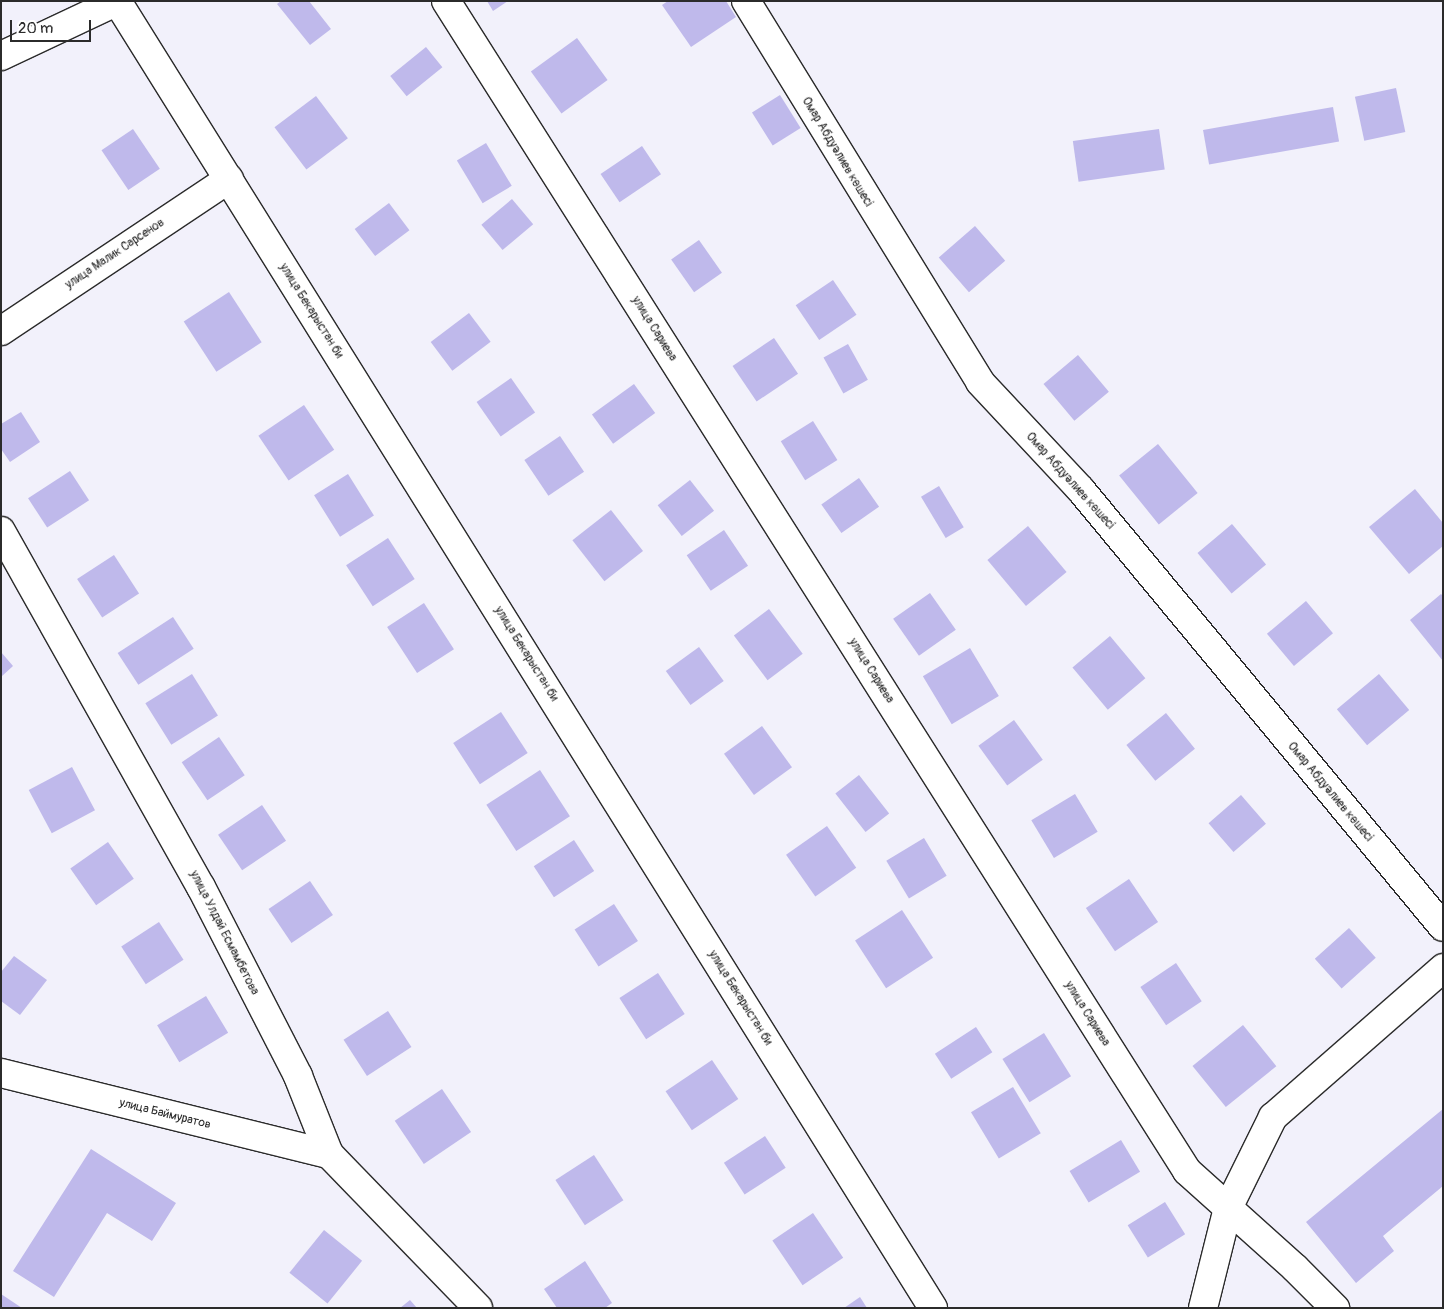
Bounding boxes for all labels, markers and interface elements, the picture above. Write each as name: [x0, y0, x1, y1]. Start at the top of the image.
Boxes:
scale bar: [12, 10, 94, 42]
text: 20 m: [18, 19, 53, 38]
street label: Омар Абдуәлиев көшесі: [799, 95, 875, 209]
street label: улица Малик Сарсенов: [63, 216, 167, 292]
street label: улица Бекарыстан би: [276, 261, 346, 361]
street label: улица Сариева: [628, 294, 680, 364]
street label: Омар Абдуәлиев көшесі: [1023, 430, 1117, 532]
street label: улица Бекарыстан би: [491, 604, 561, 704]
street label: улица Сариева: [845, 636, 897, 706]
street label: Омар Абдуәлиев көшесі: [1284, 739, 1376, 845]
street label: улица Улдай Есмамбетова: [186, 868, 262, 998]
street label: улица Бекарыстан би: [705, 948, 775, 1048]
street label: улица Сариева: [1061, 979, 1113, 1049]
street label: улица Баймуратов: [118, 1096, 212, 1132]

